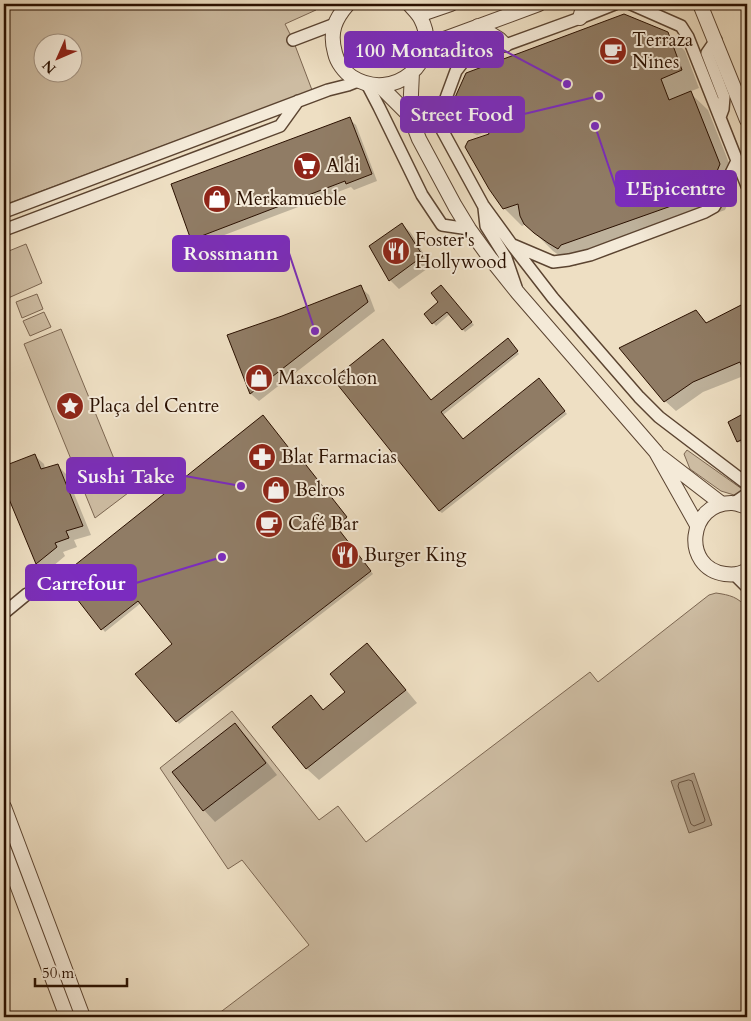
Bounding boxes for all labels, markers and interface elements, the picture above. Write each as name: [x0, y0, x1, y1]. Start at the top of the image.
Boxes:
place label: Terraza Nines: [632, 27, 693, 75]
north arrow: [32, 32, 82, 82]
callout: 100 Montaditos: [345, 32, 503, 67]
cafe icon: Terraza Nines: [598, 36, 628, 66]
text: 100 Montaditos: [355, 37, 493, 64]
text: N: [38, 56, 60, 78]
callout: Street Food: [401, 97, 524, 132]
text: Street Food: [411, 101, 514, 128]
supermarket icon: Aldi: [292, 151, 322, 181]
place label: Aldi: [326, 153, 360, 179]
callout: L'Epicentre: [616, 171, 736, 206]
text: L'Epicentre: [626, 175, 726, 202]
shop icon: Merkamueble: [202, 184, 232, 214]
place label: Merkamueble: [236, 186, 347, 212]
place label: Foster's Hollywood: [415, 227, 507, 275]
callout: Rossmann: [173, 236, 289, 271]
restaurant icon: Foster's Hollywood: [381, 236, 411, 266]
text: Rossmann: [183, 240, 279, 267]
shop icon: Maxcolchon: [244, 363, 274, 393]
place label: Maxcolchon: [278, 365, 378, 391]
place icon: Plaça del Centre: [55, 391, 85, 421]
place label: Plaça del Centre: [89, 393, 219, 419]
pharmacy icon: Blat Farmacias: [247, 442, 277, 472]
place label: Blat Farmacias: [281, 444, 397, 470]
callout: Sushi Take: [67, 458, 185, 493]
text: Sushi Take: [77, 463, 175, 490]
shop icon: Belros: [261, 475, 291, 505]
place label: Belros: [295, 477, 345, 503]
cafe icon: Café Bar: [254, 509, 284, 539]
place label: Café Bar: [288, 511, 358, 537]
restaurant icon: Burger King: [330, 540, 360, 570]
place label: Burger King: [364, 542, 467, 568]
callout: Carrefour: [26, 565, 136, 600]
text: Carrefour: [36, 570, 127, 597]
scale bar: [35, 956, 128, 988]
text: 50 m: [42, 963, 74, 983]

